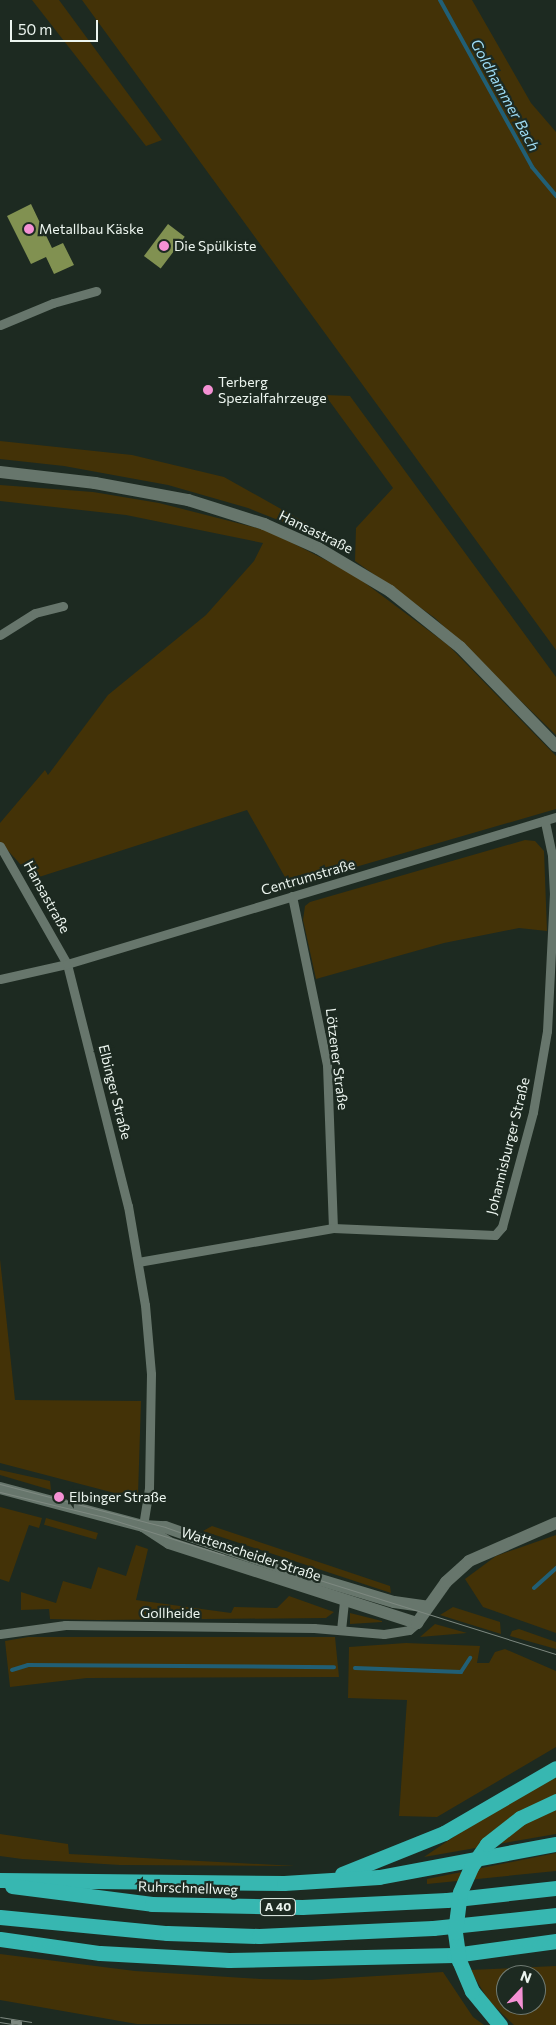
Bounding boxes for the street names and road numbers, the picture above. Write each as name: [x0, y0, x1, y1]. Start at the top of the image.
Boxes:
street label: Hansastraße: [276, 507, 356, 557]
street label: Centrumstraße: [259, 856, 357, 898]
street label: Hansastraße: [20, 858, 74, 936]
street label: Lötzener Straße: [322, 1007, 352, 1111]
street label: Elbinger Straße: [95, 1043, 135, 1141]
street label: Johannisburger Straße: [483, 1076, 533, 1216]
street label: Wattenscheider Straße: [179, 1523, 323, 1585]
street label: Gollheide: [140, 1605, 200, 1621]
street label: Ruhrschnellweg: [138, 1878, 238, 1898]
road number: A 40: [259, 1898, 297, 1916]

